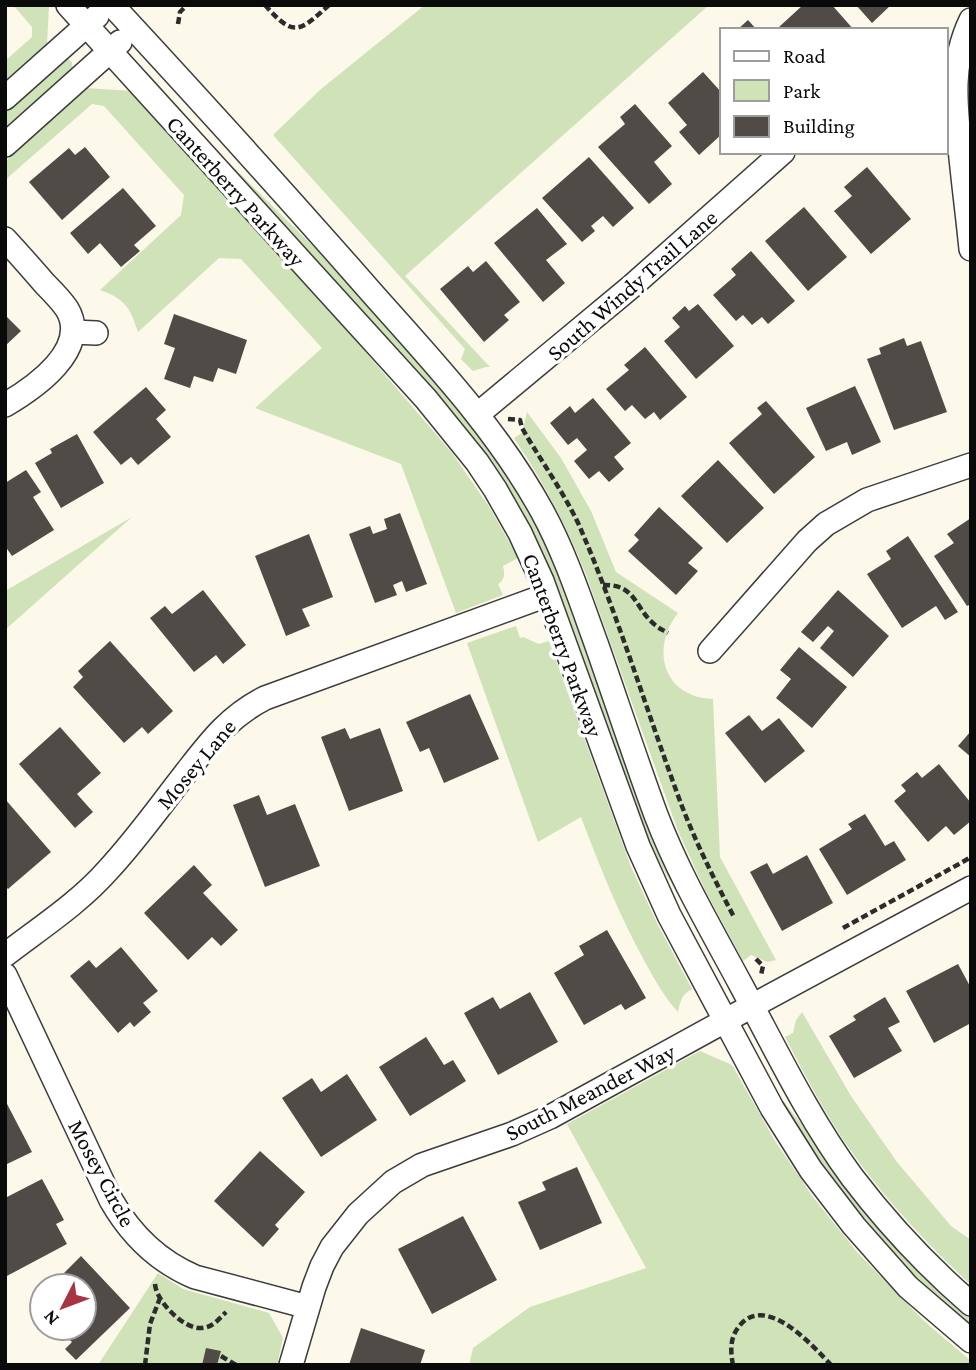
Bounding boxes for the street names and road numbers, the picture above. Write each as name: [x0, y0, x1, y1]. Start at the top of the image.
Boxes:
street label: Canterberry Parkway: [162, 110, 311, 272]
street label: South Windy Trail Lane: [542, 204, 722, 366]
street label: Canterberry Parkway: [518, 550, 608, 741]
street label: Mosey Lane: [151, 714, 241, 814]
street label: South Meander Way: [501, 1038, 679, 1146]
street label: Mosey Circle: [63, 1115, 141, 1231]

